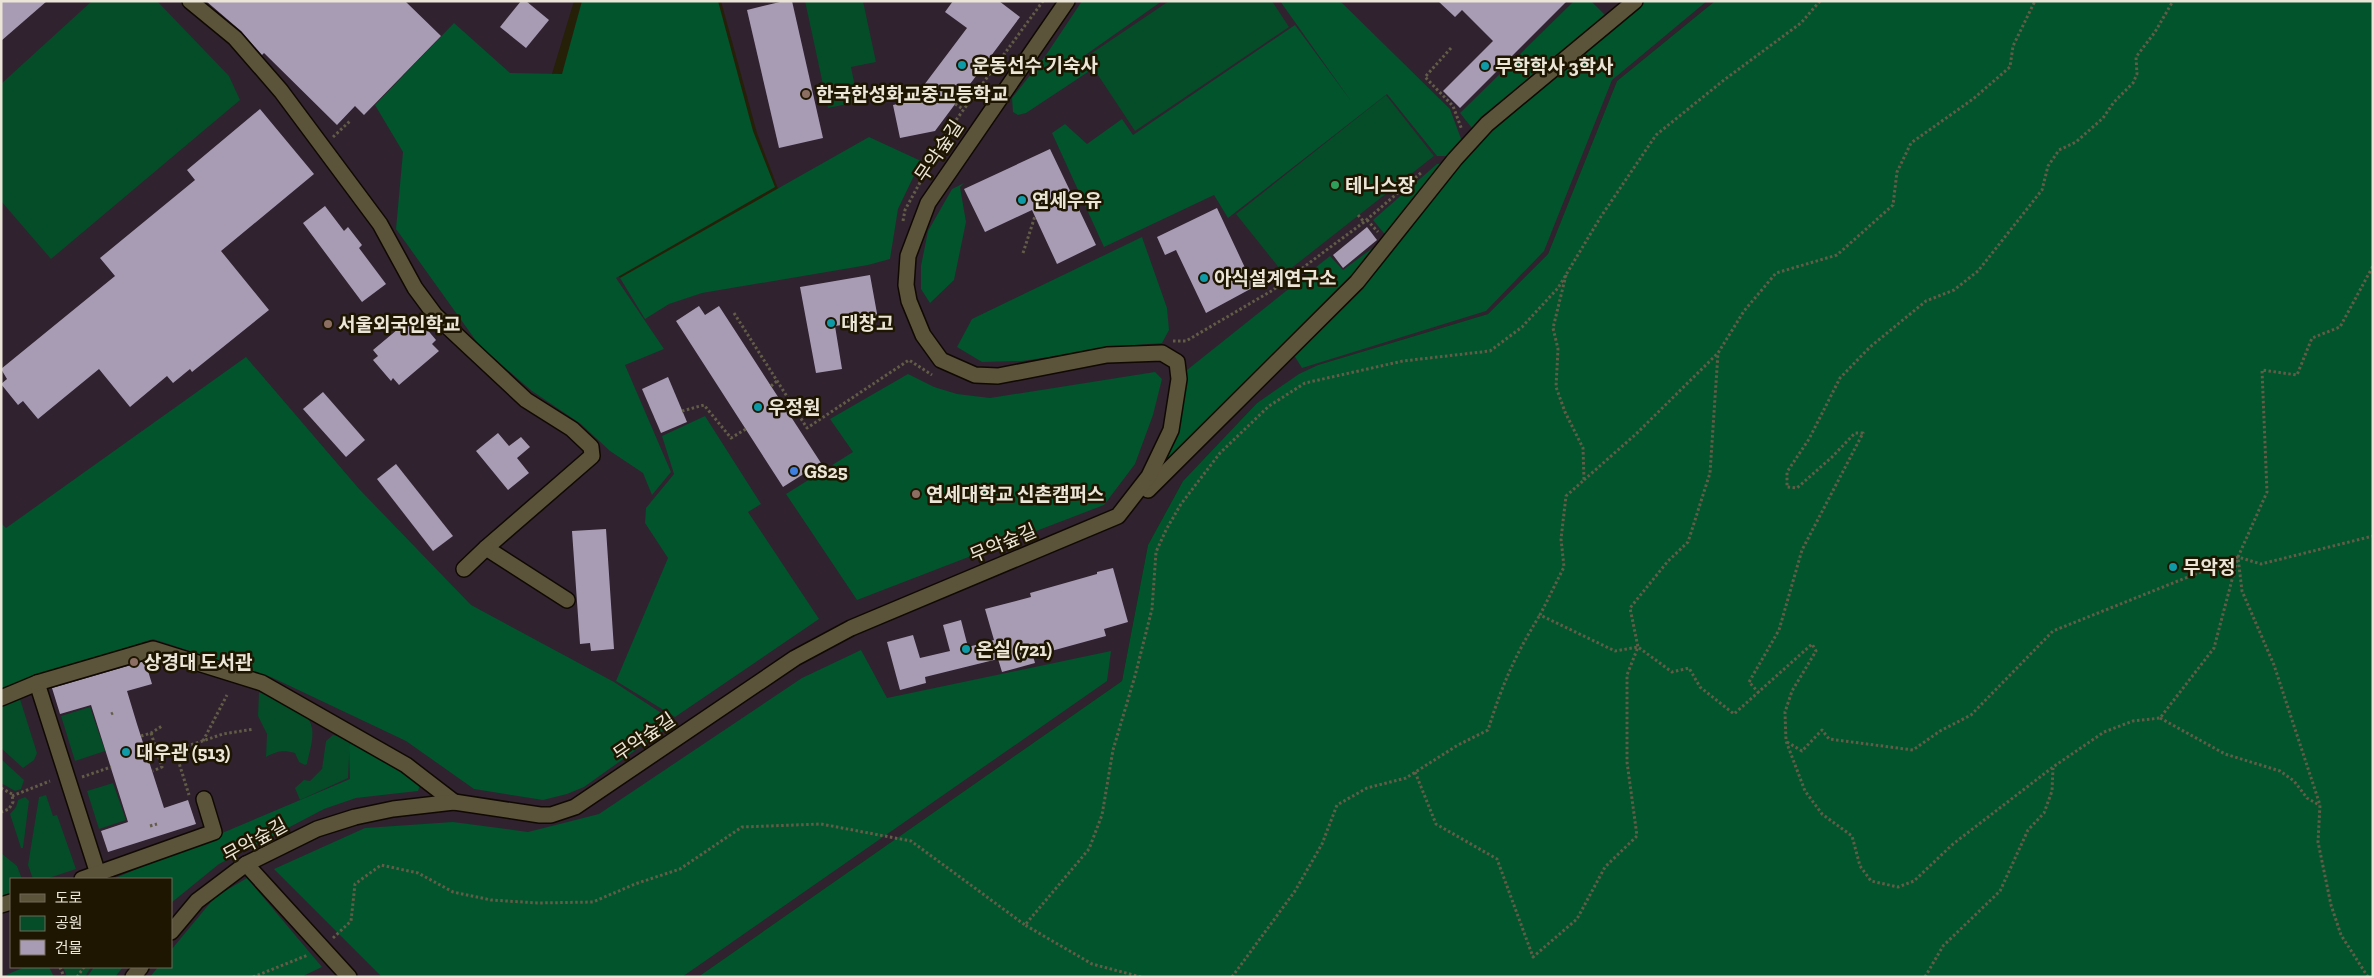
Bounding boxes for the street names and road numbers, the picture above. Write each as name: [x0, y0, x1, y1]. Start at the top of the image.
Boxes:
street label: 무악숲길: [910, 116, 968, 186]
street label: 무악숲길: [966, 519, 1040, 567]
street label: 무악숲길: [609, 708, 679, 766]
street label: 무악숲길: [219, 813, 291, 867]

